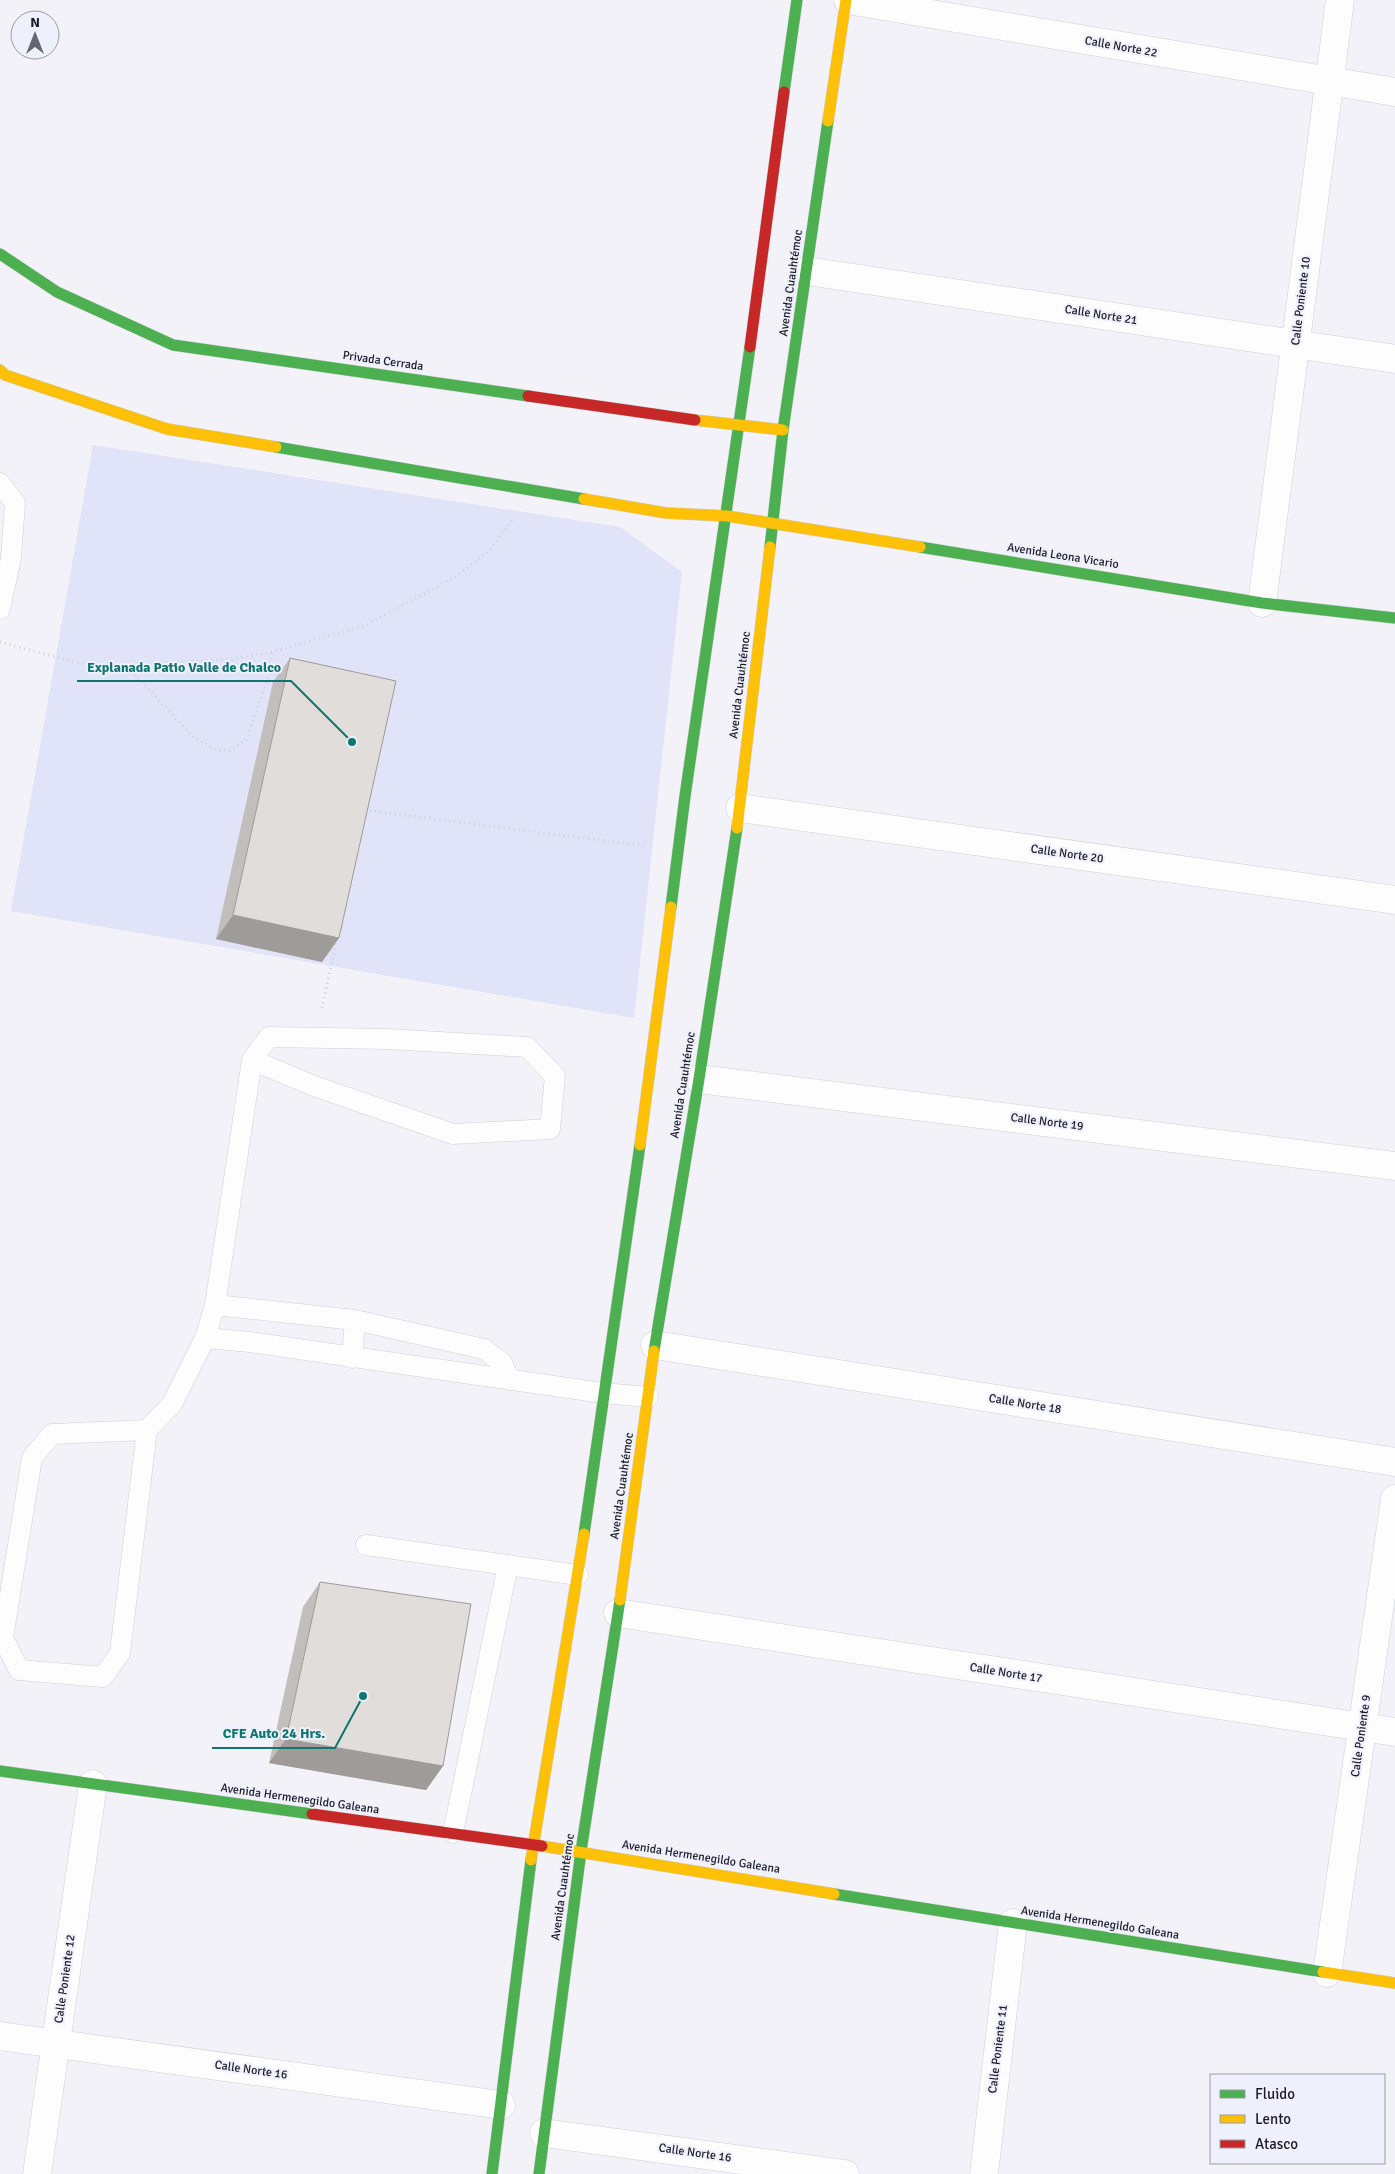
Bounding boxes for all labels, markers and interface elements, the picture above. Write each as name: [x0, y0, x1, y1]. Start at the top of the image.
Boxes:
north arrow: [10, 10, 60, 60]
text: N: [30, 14, 40, 31]
street label: Calle Norte 22: [1084, 33, 1158, 61]
street label: Avenida Cuauhtémoc: [776, 228, 806, 337]
street label: Calle Poniente 10: [1288, 256, 1314, 346]
street label: Calle Norte 21: [1064, 302, 1138, 328]
street label: Privada Cerrada: [342, 348, 424, 374]
street label: Avenida Leona Vicario: [1006, 540, 1120, 572]
street label: Avenida Cuauhtémoc: [726, 630, 754, 739]
callout: Explanada Patio Valle de Chalco: [77, 652, 291, 681]
text: Explanada Patio Valle de Chalco: [87, 659, 281, 676]
street label: Calle Norte 20: [1030, 841, 1104, 867]
street label: Avenida Cuauhtémoc: [667, 1030, 699, 1139]
street label: Calle Norte 19: [1010, 1110, 1084, 1134]
street label: Calle Norte 18: [988, 1391, 1062, 1417]
street label: Avenida Cuauhtémoc: [607, 1431, 637, 1540]
street label: Calle Norte 17: [969, 1660, 1043, 1686]
street label: Calle Poniente 9: [1348, 1694, 1374, 1778]
callout: CFE Auto 24 Hrs.: [212, 1719, 335, 1748]
text: CFE Auto 24 Hrs.: [223, 1725, 325, 1742]
street label: Avenida Hermenegildo Galeana: [220, 1780, 380, 1818]
street label: Avenida Cuauhtémoc: [548, 1832, 578, 1941]
street label: Avenida Hermenegildo Galeana: [621, 1837, 781, 1877]
street label: Avenida Hermenegildo Galeana: [1020, 1903, 1180, 1943]
street label: Calle Poniente 12: [51, 1934, 79, 2024]
street label: Calle Poniente 11: [985, 2004, 1011, 2094]
street label: Calle Norte 16: [214, 2057, 288, 2083]
legend: [1210, 2074, 1385, 2164]
text: Fluido: [1255, 2085, 1295, 2103]
text: Lento: [1255, 2110, 1291, 2128]
text: Atasco: [1255, 2135, 1298, 2153]
street label: Calle Norte 16: [658, 2140, 732, 2166]

